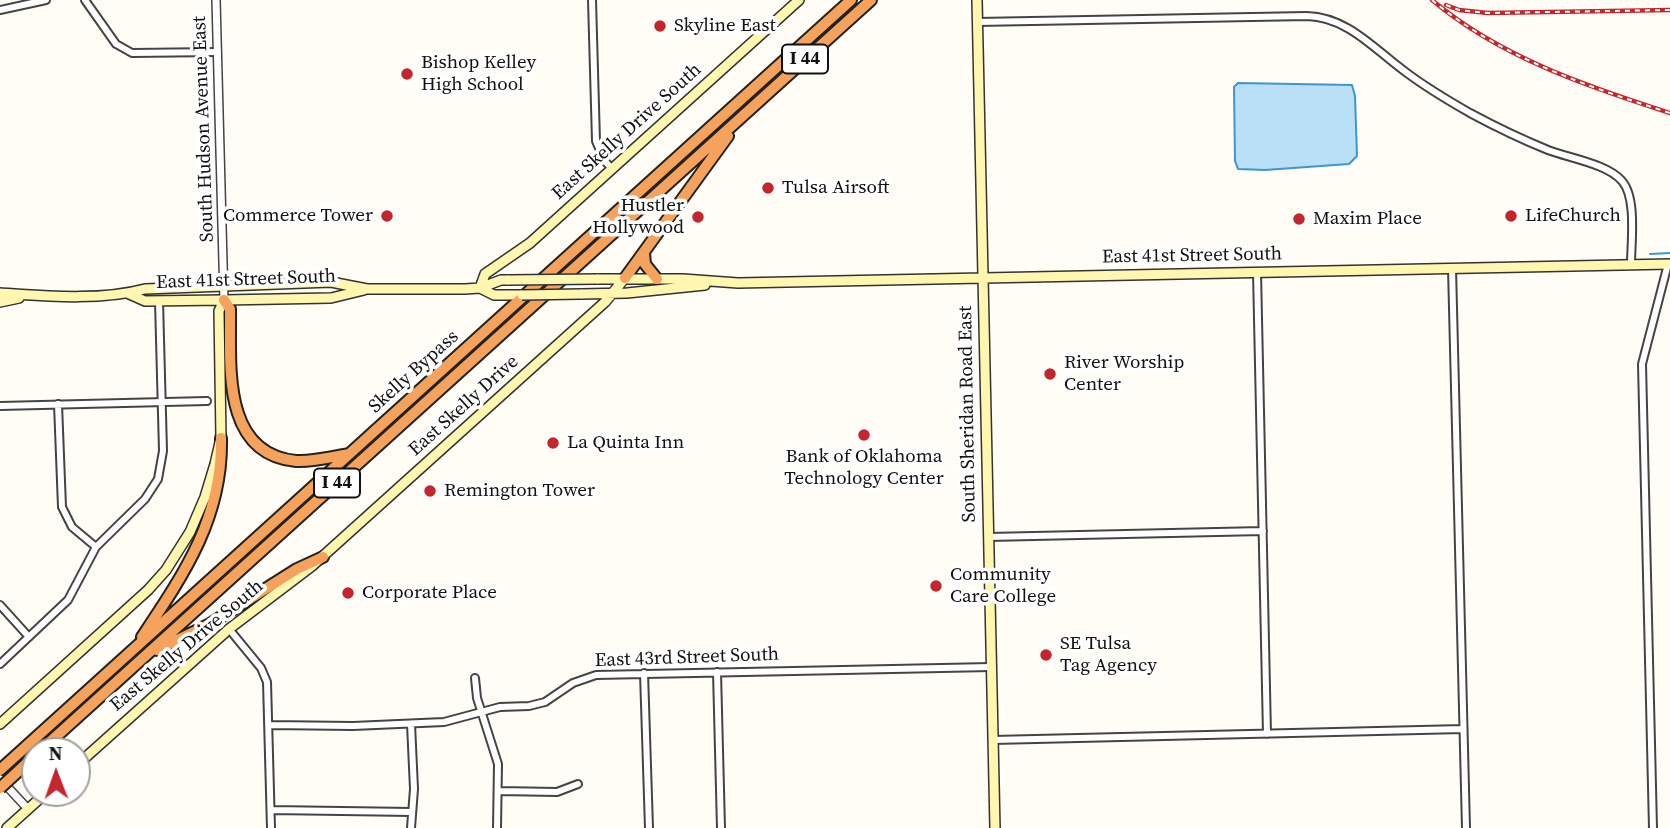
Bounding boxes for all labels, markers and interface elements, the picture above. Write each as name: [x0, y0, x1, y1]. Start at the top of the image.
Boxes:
place label: Skyline East: [674, 15, 776, 37]
street label: South Hudson Avenue East: [189, 16, 219, 242]
marker: Skyline East: [652, 18, 668, 34]
road number: I 44: [782, 44, 828, 74]
place label: Bishop Kelley High School: [421, 52, 536, 96]
street label: East Skelly Drive South: [548, 59, 706, 205]
marker: Bishop Kelley High School: [399, 66, 415, 82]
place label: Tulsa Airsoft: [782, 177, 889, 199]
marker: Tulsa Airsoft: [760, 180, 776, 196]
place label: Hustler Hollywood: [592, 195, 684, 239]
place label: Commerce Tower: [223, 205, 373, 227]
place label: LifeChurch: [1525, 205, 1621, 227]
marker: Commerce Tower: [379, 208, 395, 224]
place label: Maxim Place: [1313, 208, 1422, 230]
marker: LifeChurch: [1503, 208, 1519, 224]
marker: Hustler Hollywood: [690, 209, 706, 225]
marker: Maxim Place: [1291, 211, 1307, 227]
street label: East 41st Street South: [1102, 243, 1282, 269]
street label: East 41st Street South: [156, 265, 336, 295]
street label: South Sheridan Road East: [955, 306, 981, 522]
street label: Skelly Bypass: [364, 326, 464, 418]
street label: East Skelly Drive: [404, 351, 524, 461]
place label: River Worship Center: [1064, 352, 1184, 396]
marker: River Worship Center: [1042, 366, 1058, 382]
marker: Bank of Oklahoma Technology Center: [856, 427, 872, 443]
place label: La Quinta Inn: [567, 432, 684, 454]
marker: La Quinta Inn: [545, 435, 561, 451]
place label: Bank of Oklahoma Technology Center: [784, 446, 944, 490]
road number: I 44: [314, 468, 360, 498]
place label: Remington Tower: [444, 480, 595, 502]
marker: Remington Tower: [422, 483, 438, 499]
place label: Community Care College: [950, 564, 1056, 608]
street label: East Skelly Drive South: [106, 575, 268, 717]
marker: Community Care College: [928, 578, 944, 594]
place label: Corporate Place: [362, 582, 497, 604]
marker: Corporate Place: [340, 585, 356, 601]
place label: SE Tulsa Tag Agency: [1060, 633, 1157, 677]
street label: East 43rd Street South: [595, 643, 779, 673]
marker: SE Tulsa Tag Agency: [1038, 647, 1054, 663]
north arrow: [21, 737, 91, 807]
text: N: [49, 740, 63, 766]

